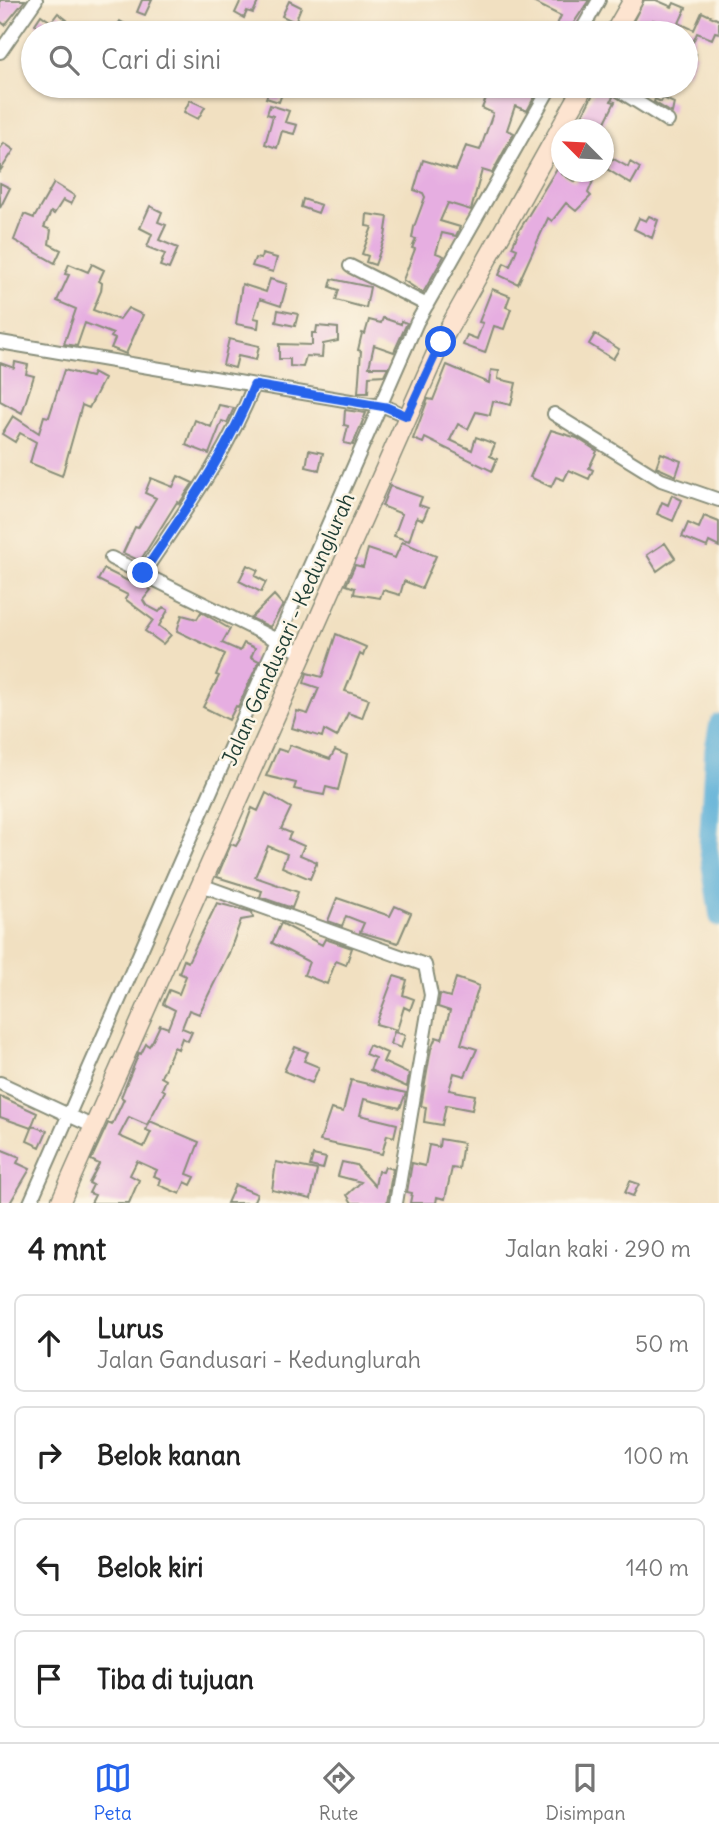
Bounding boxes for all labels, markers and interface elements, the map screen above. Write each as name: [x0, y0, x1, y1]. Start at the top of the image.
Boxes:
search box: [21, 21, 698, 98]
icon: search: [45, 41, 83, 79]
text: Cari di sini: [101, 43, 221, 76]
north arrow: [551, 119, 614, 182]
route start: [425, 326, 456, 357]
street label: Jalan Gandusari - Kedunglurah: [215, 488, 361, 770]
route end: [127, 557, 158, 588]
text: 4 mnt: [28, 1230, 106, 1268]
text: Jalan kaki · 290 m: [505, 1234, 691, 1263]
text: Lurus: [97, 1312, 164, 1345]
icon: ahead: [30, 1324, 68, 1362]
text: 50 m: [635, 1329, 689, 1358]
text: Jalan Gandusari - Kedunglurah: [97, 1345, 421, 1374]
icon: right: [30, 1436, 68, 1474]
text: Belok kanan: [97, 1439, 241, 1472]
text: 100 m: [624, 1441, 689, 1470]
icon: left: [30, 1548, 68, 1586]
text: Belok kiri: [97, 1551, 203, 1584]
text: 140 m: [626, 1553, 689, 1582]
icon: arrive: [30, 1660, 68, 1698]
text: Tiba di tujuan: [97, 1663, 254, 1696]
tab: Peta: [94, 1759, 132, 1825]
tab: Rute: [319, 1759, 358, 1825]
tab: Disimpan: [545, 1759, 625, 1825]

